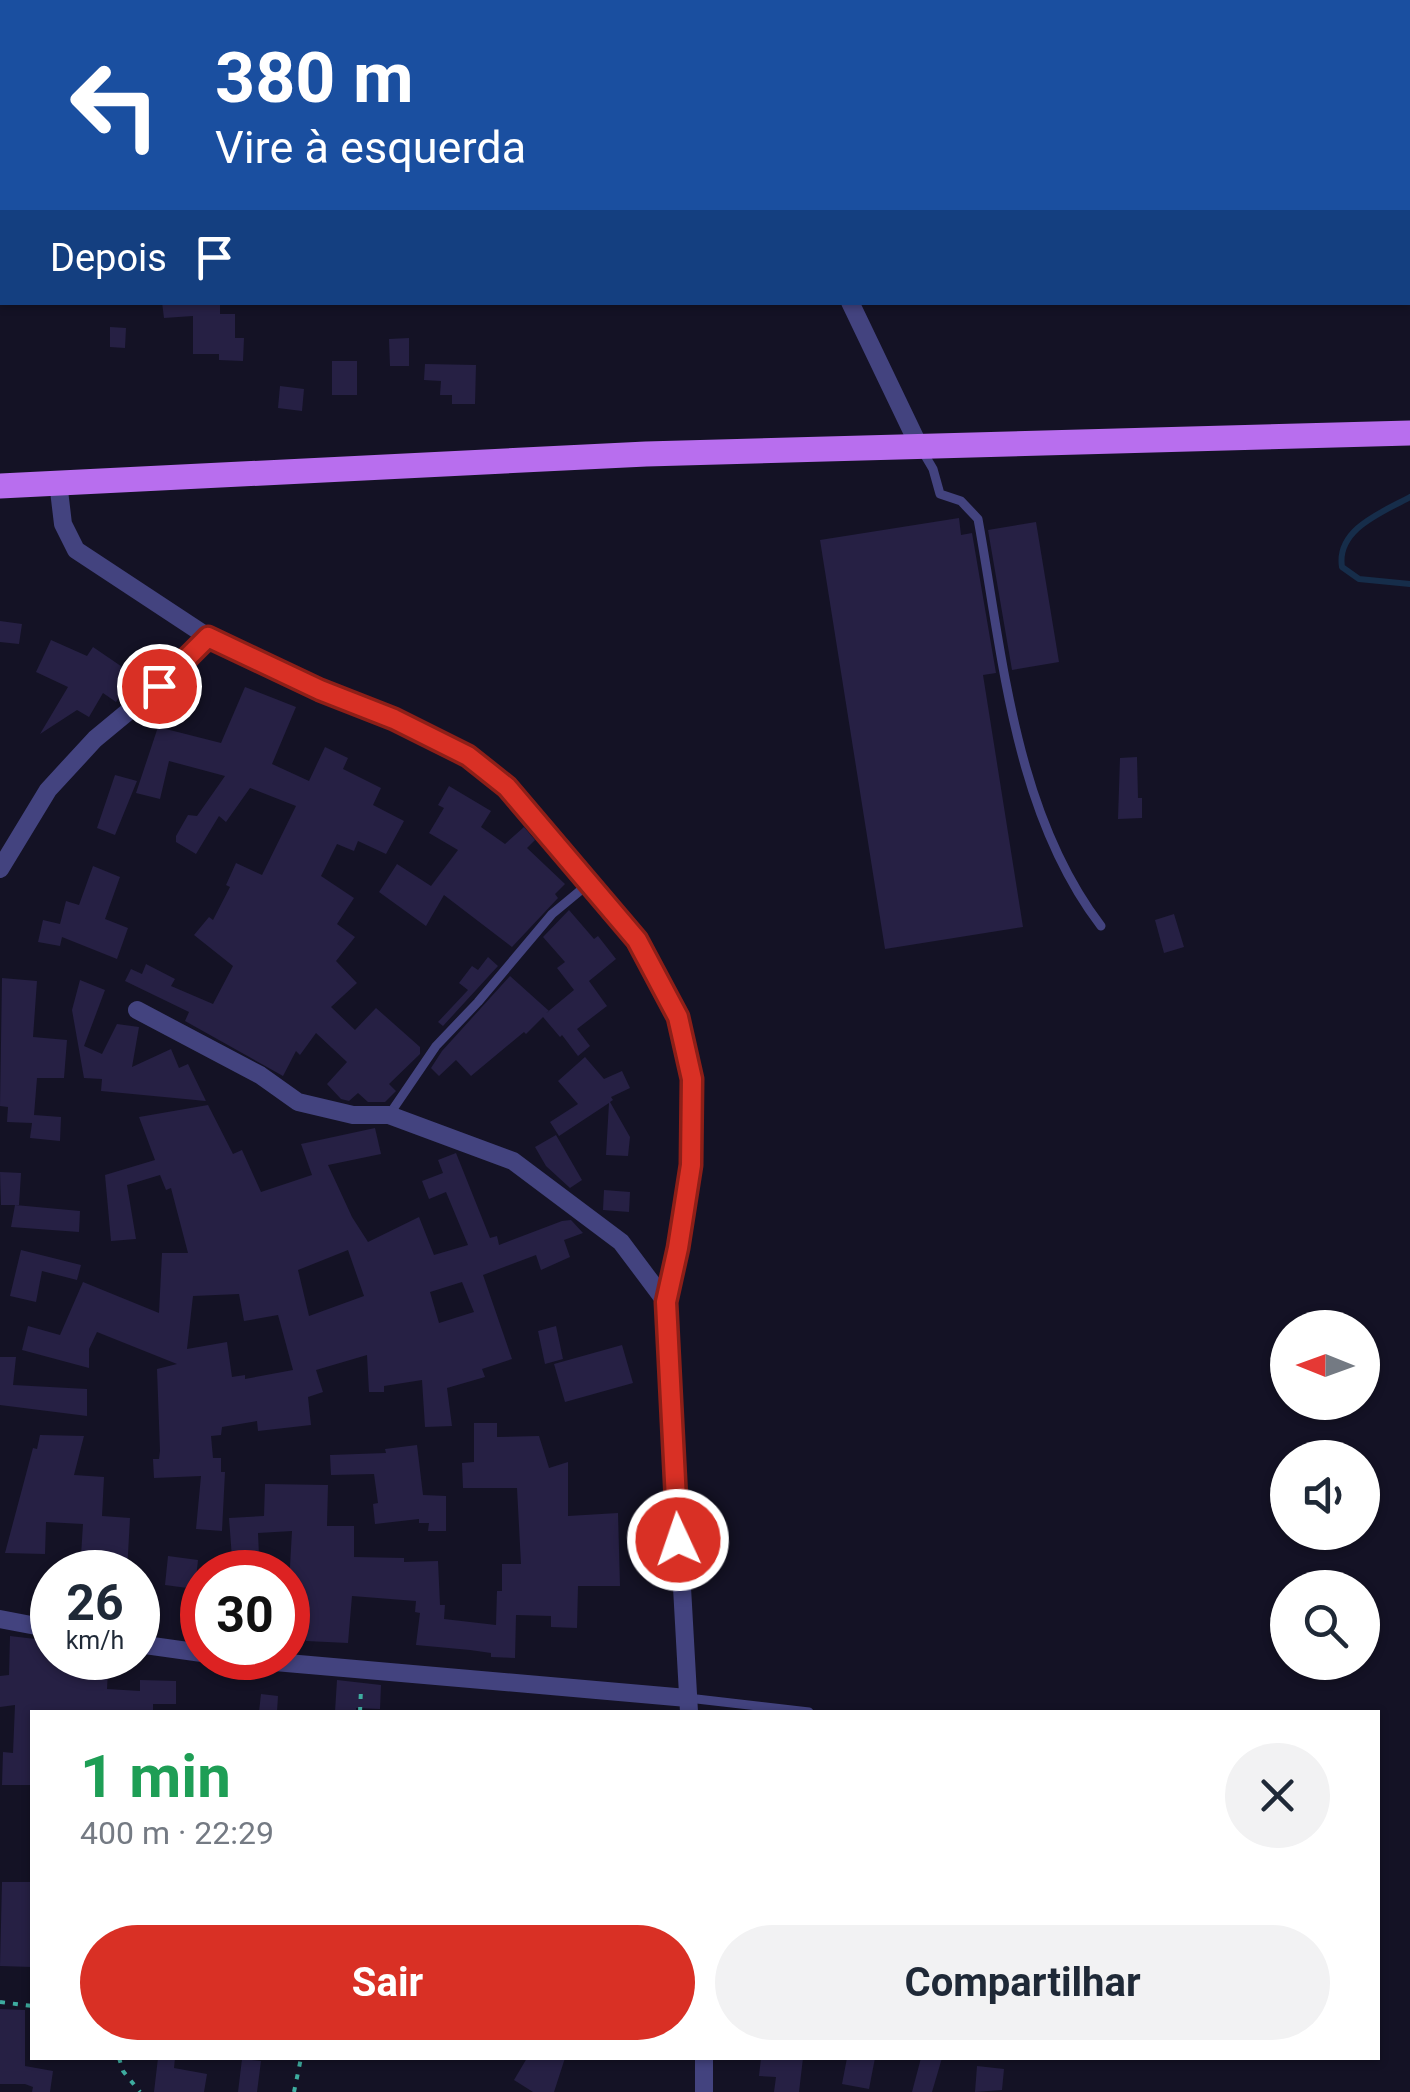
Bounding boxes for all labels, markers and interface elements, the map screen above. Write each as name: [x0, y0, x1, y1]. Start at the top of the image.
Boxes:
text: 380 m: [215, 37, 414, 119]
icon: left: [50, 40, 180, 170]
text: Vire à esquerda: [215, 121, 526, 174]
icon: arrive: [187, 230, 242, 285]
text: Depois: [50, 236, 167, 280]
pin: [117, 644, 202, 729]
icon: arrive: [132, 659, 187, 714]
north arrow: [1270, 1310, 1380, 1420]
map controls: [1270, 1310, 1380, 1680]
button: sound: [1270, 1440, 1380, 1550]
position arrow: [626, 1488, 730, 1592]
speed limit sign: 30: [180, 1550, 310, 1680]
button: search: [1270, 1570, 1380, 1680]
text: 26: [66, 1574, 124, 1632]
text: km/h: [66, 1626, 124, 1655]
text: 1 min: [80, 1741, 231, 1812]
button: close: [1225, 1743, 1330, 1848]
text: 400 m · 22:29: [80, 1814, 274, 1852]
button: Sair: [80, 1925, 695, 2040]
button: Compartilhar: [715, 1925, 1330, 2040]

